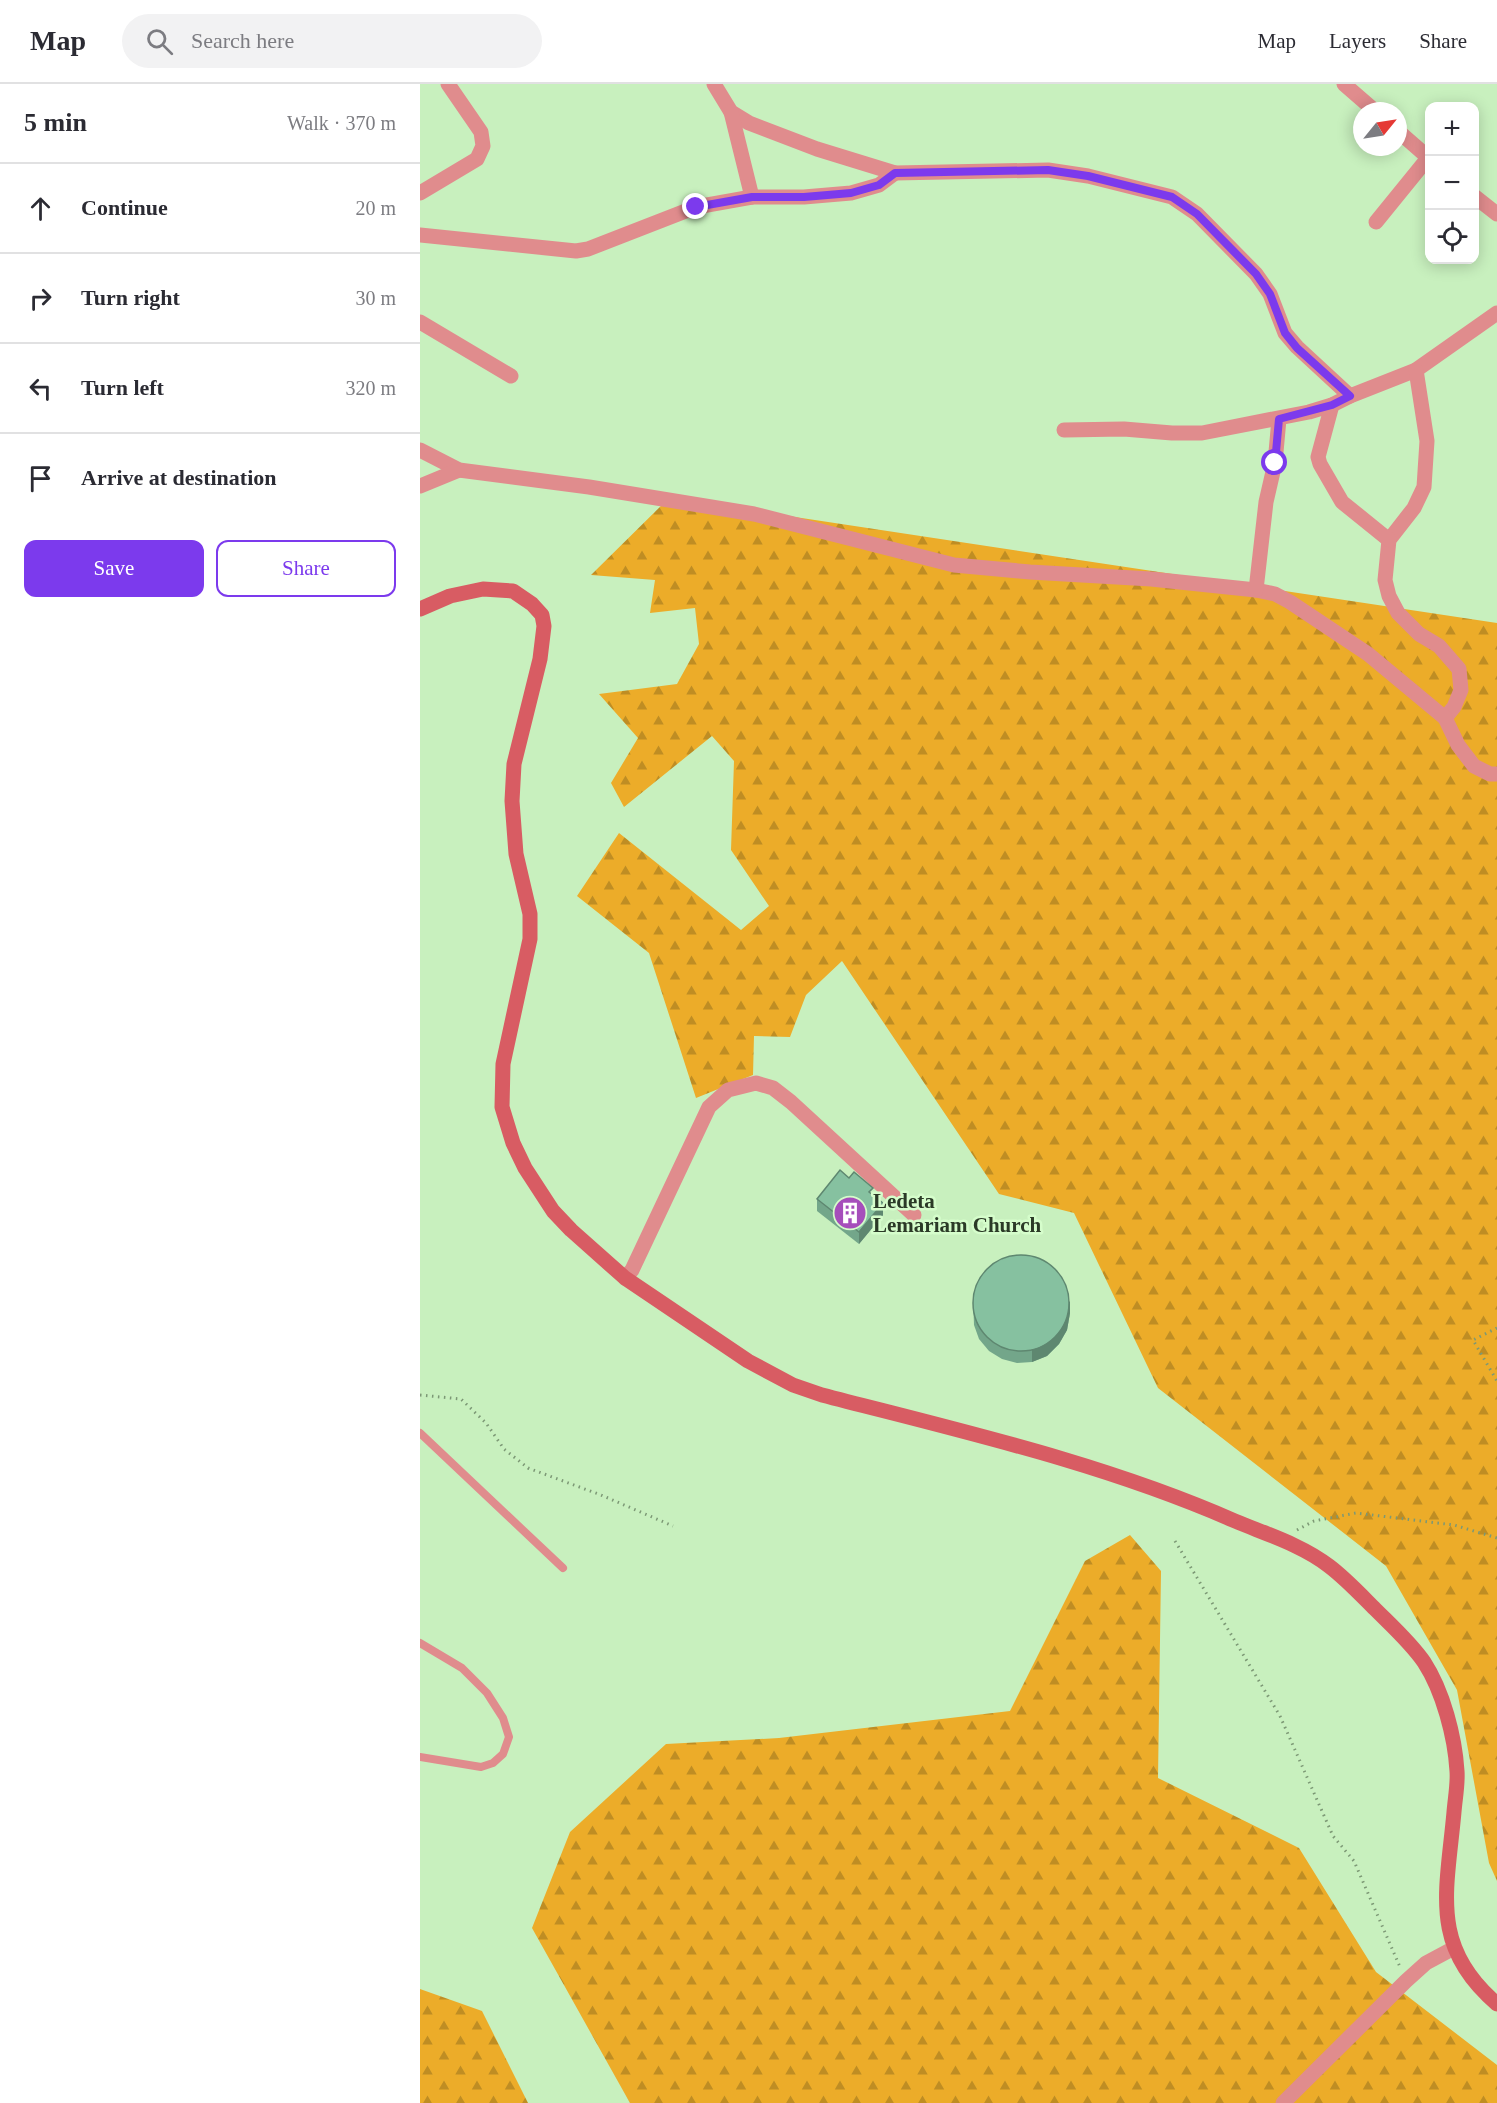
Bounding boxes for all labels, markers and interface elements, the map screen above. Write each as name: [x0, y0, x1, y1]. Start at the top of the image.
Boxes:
search box: [122, 14, 542, 68]
text: Map: [30, 25, 86, 56]
icon: search: [143, 25, 176, 58]
text: Search here: [191, 28, 294, 53]
text: Map: [1258, 29, 1296, 53]
text: Layers: [1329, 29, 1386, 53]
text: Share: [1419, 29, 1467, 53]
north arrow: [1353, 102, 1407, 156]
map controls: [1425, 102, 1479, 264]
button: +: [1425, 102, 1479, 156]
text: 5 min: [24, 108, 87, 137]
text: Walk · 370 m: [287, 112, 396, 134]
button: −: [1425, 156, 1479, 210]
icon: ahead: [24, 192, 57, 225]
route end: [682, 193, 708, 219]
text: Continue: [81, 195, 168, 220]
text: 20 m: [355, 197, 396, 219]
button: locate: [1425, 210, 1479, 264]
icon: right: [24, 282, 57, 315]
text: Turn right: [81, 285, 180, 310]
text: 30 m: [355, 287, 396, 309]
icon: left: [24, 372, 57, 405]
text: Turn left: [81, 375, 164, 400]
text: 320 m: [345, 377, 396, 399]
route start: [1261, 449, 1287, 475]
icon: arrive: [24, 462, 57, 495]
text: Arrive at destination: [81, 465, 277, 490]
button: Save: [24, 540, 204, 597]
button: Share: [216, 540, 396, 597]
place label: Ledeta Lemariam Church: [873, 1189, 1042, 1237]
building icon: Ledeta Lemariam Church: [832, 1195, 868, 1231]

